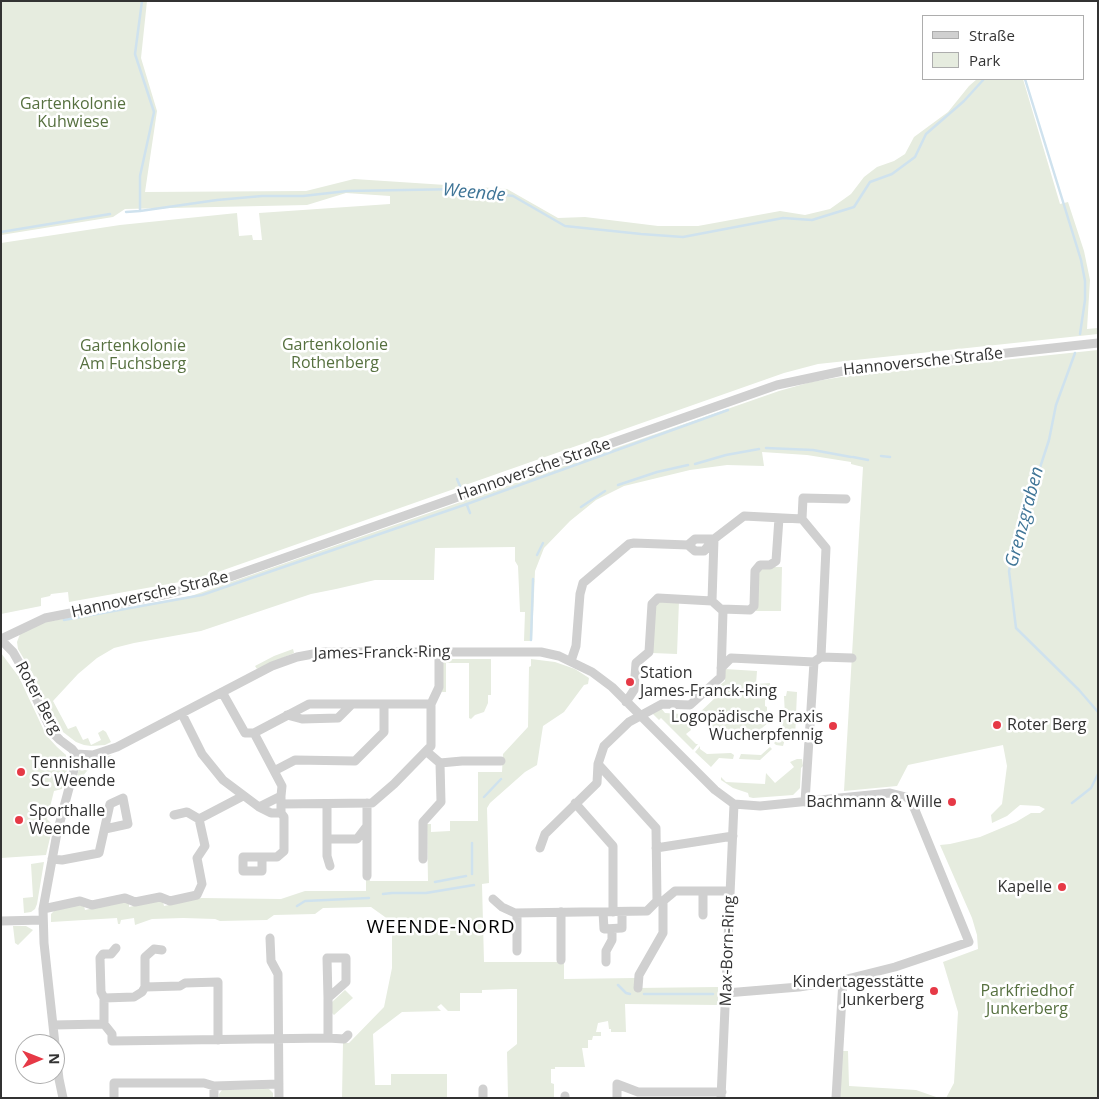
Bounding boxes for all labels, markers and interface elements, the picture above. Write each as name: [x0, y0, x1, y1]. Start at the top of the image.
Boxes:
legend: [922, 15, 1084, 80]
text: Straße: [969, 25, 1015, 45]
text: Park: [969, 50, 1000, 70]
park label: Gartenkolonie Kuhwiese: [20, 94, 126, 132]
water label: Weende: [442, 179, 506, 207]
park label: Gartenkolonie Rothenberg: [282, 335, 388, 373]
park label: Gartenkolonie Am Fuchsberg: [80, 336, 186, 374]
street label: Hannoversche Straße: [842, 344, 1004, 380]
street label: Hannoversche Straße: [455, 435, 613, 505]
water label: Grenzgraben: [1001, 464, 1049, 570]
street label: Hannoversche Straße: [70, 568, 230, 622]
street label: James-Franck-Ring: [313, 642, 451, 664]
street label: Roter Berg: [11, 658, 65, 738]
place label: Station James-Franck-Ring: [640, 663, 777, 701]
marker: Station James-Franck-Ring: [624, 676, 636, 688]
place label: Logopädische Praxis Wucherpfennig: [671, 707, 823, 745]
place label: Roter Berg: [1007, 715, 1086, 735]
marker: Roter Berg: [991, 719, 1003, 731]
marker: Logopädische Praxis Wucherpfennig: [827, 720, 839, 732]
place label: Tennishalle SC Weende: [31, 753, 116, 791]
marker: Tennishalle SC Weende: [15, 766, 27, 778]
place label: Bachmann & Wille: [806, 792, 942, 812]
marker: Bachmann & Wille: [946, 796, 958, 808]
place label: Sporthalle Weende: [29, 801, 105, 839]
marker: Sporthalle Weende: [13, 814, 25, 826]
place label: Kapelle: [997, 877, 1052, 897]
marker: Kapelle: [1056, 881, 1068, 893]
street label: Max-Born-Ring: [716, 895, 740, 1007]
district label: WEENDE-NORD: [365, 917, 517, 939]
place label: Kindertagesstätte Junkerberg: [793, 972, 924, 1010]
park label: Parkfriedhof Junkerberg: [980, 981, 1074, 1019]
marker: Kindertagesstätte Junkerberg: [928, 985, 940, 997]
north arrow: [15, 1034, 65, 1084]
text: N: [45, 1053, 64, 1065]

